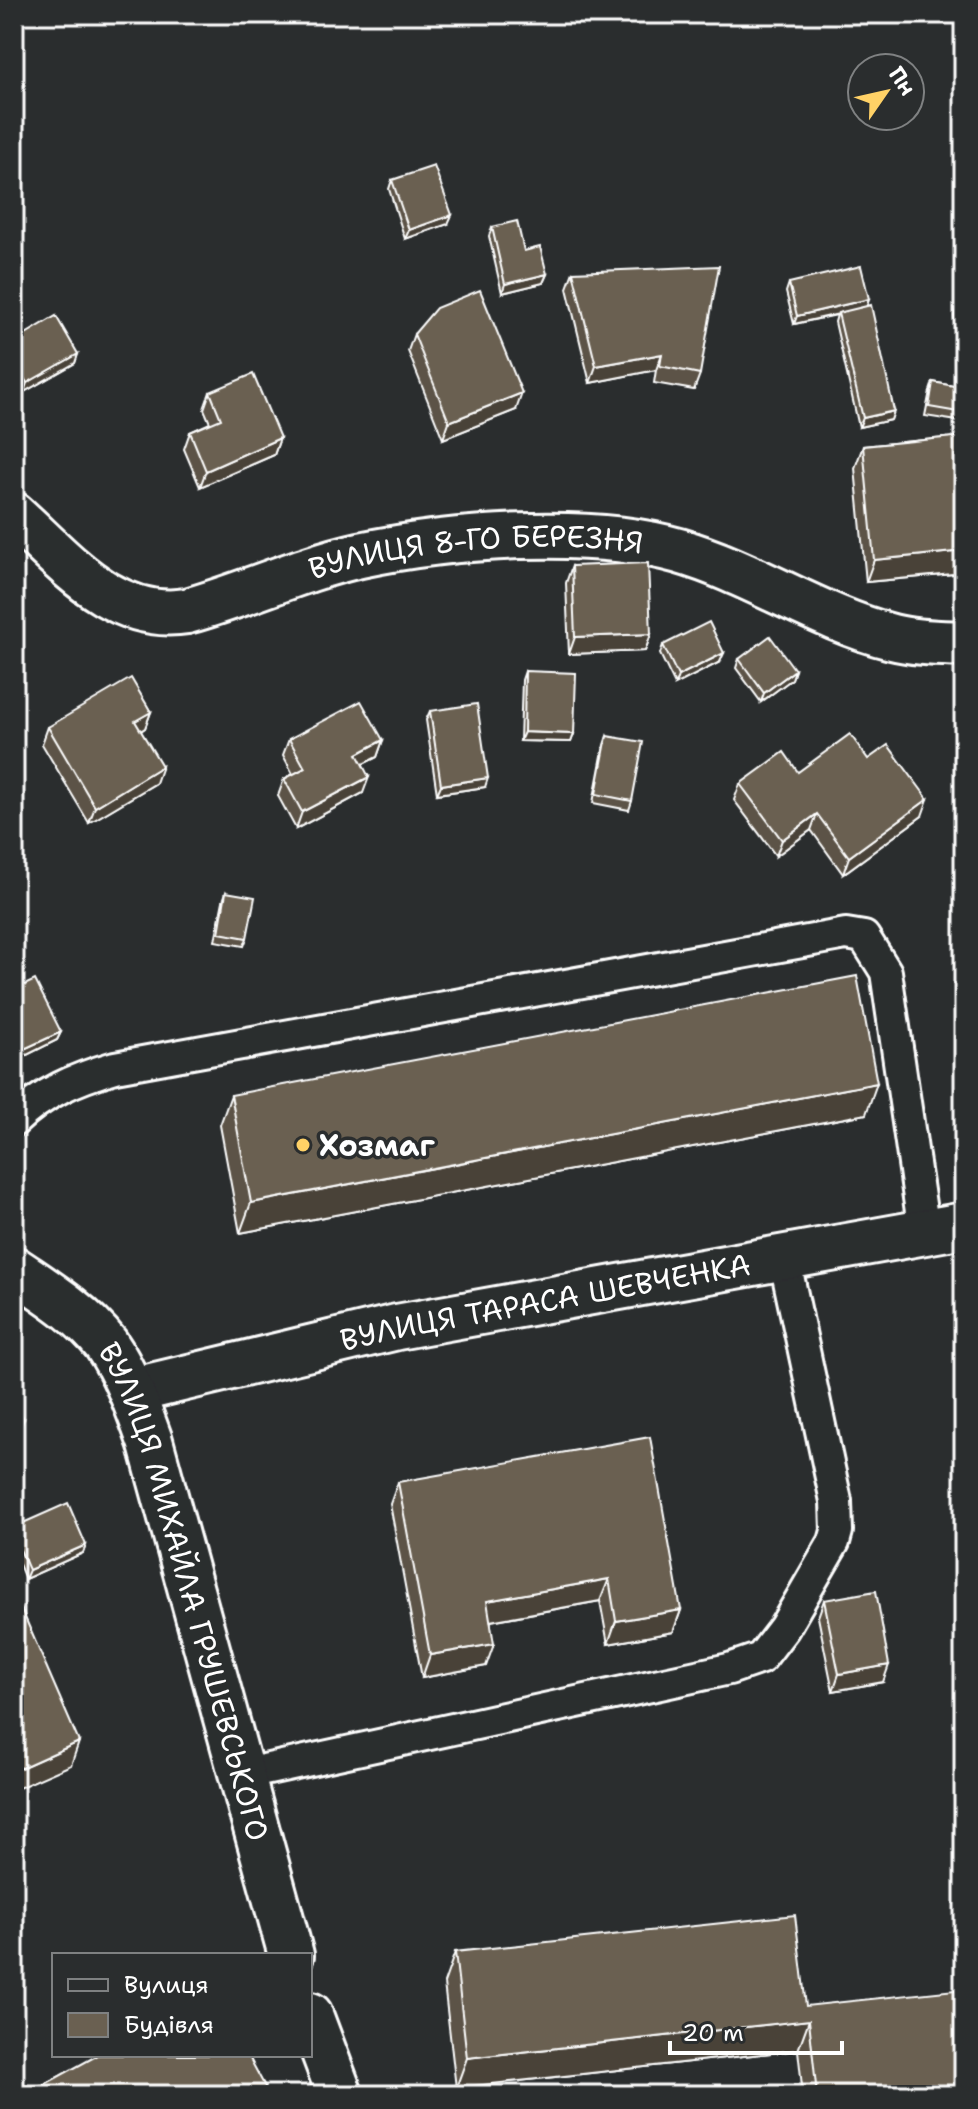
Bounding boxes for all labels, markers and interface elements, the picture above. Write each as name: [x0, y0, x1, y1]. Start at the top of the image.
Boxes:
north arrow: [846, 52, 926, 132]
text: Пн: [882, 61, 922, 101]
street label: ВУЛИЦЯ 8-ГО БЕРЕЗНЯ: [303, 515, 646, 589]
place label: Хозмаг: [319, 1125, 435, 1166]
marker: Хозмаг: [294, 1136, 312, 1154]
street label: ВУЛИЦЯ ТАРАСА ШЕВЧЕНКА: [336, 1243, 754, 1360]
street label: ВУЛИЦЯ МИХАЙЛА ГРУШЕВСЬКОГО: [89, 1334, 279, 1845]
legend: [52, 1953, 312, 2057]
text: Вулиця: [124, 1969, 209, 2001]
scale bar: [670, 2005, 842, 2055]
text: Будівля: [124, 2009, 214, 2041]
text: 20 m: [682, 2017, 744, 2049]

